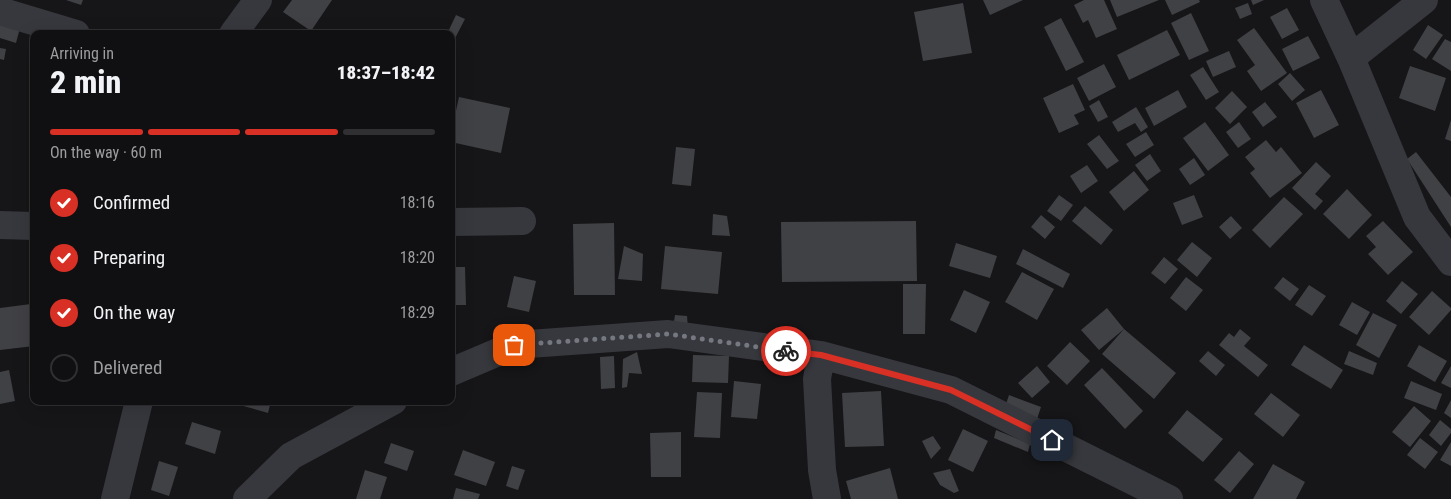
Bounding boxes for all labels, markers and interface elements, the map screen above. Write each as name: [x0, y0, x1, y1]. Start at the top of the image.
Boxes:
text: Arriving in: [50, 44, 114, 63]
text: 18:37–18:42: [337, 61, 435, 84]
text: 2 min: [50, 63, 121, 101]
text: On the way · 60 m: [50, 143, 162, 162]
icon: check: [50, 189, 78, 217]
text: Confirmed: [93, 191, 170, 214]
text: 18:16: [400, 193, 435, 212]
icon: check: [50, 244, 78, 272]
text: Preparing: [93, 246, 165, 269]
text: 18:20: [400, 248, 435, 267]
icon: check: [50, 299, 78, 327]
text: On the way: [93, 301, 175, 324]
text: 18:29: [400, 303, 435, 322]
pin: [493, 324, 535, 366]
courier: [761, 326, 811, 376]
icon: bag: [500, 331, 528, 359]
icon: bike: [772, 337, 800, 365]
text: Delivered: [93, 356, 162, 379]
pin: [1031, 419, 1073, 461]
icon: home: [1038, 426, 1066, 454]

